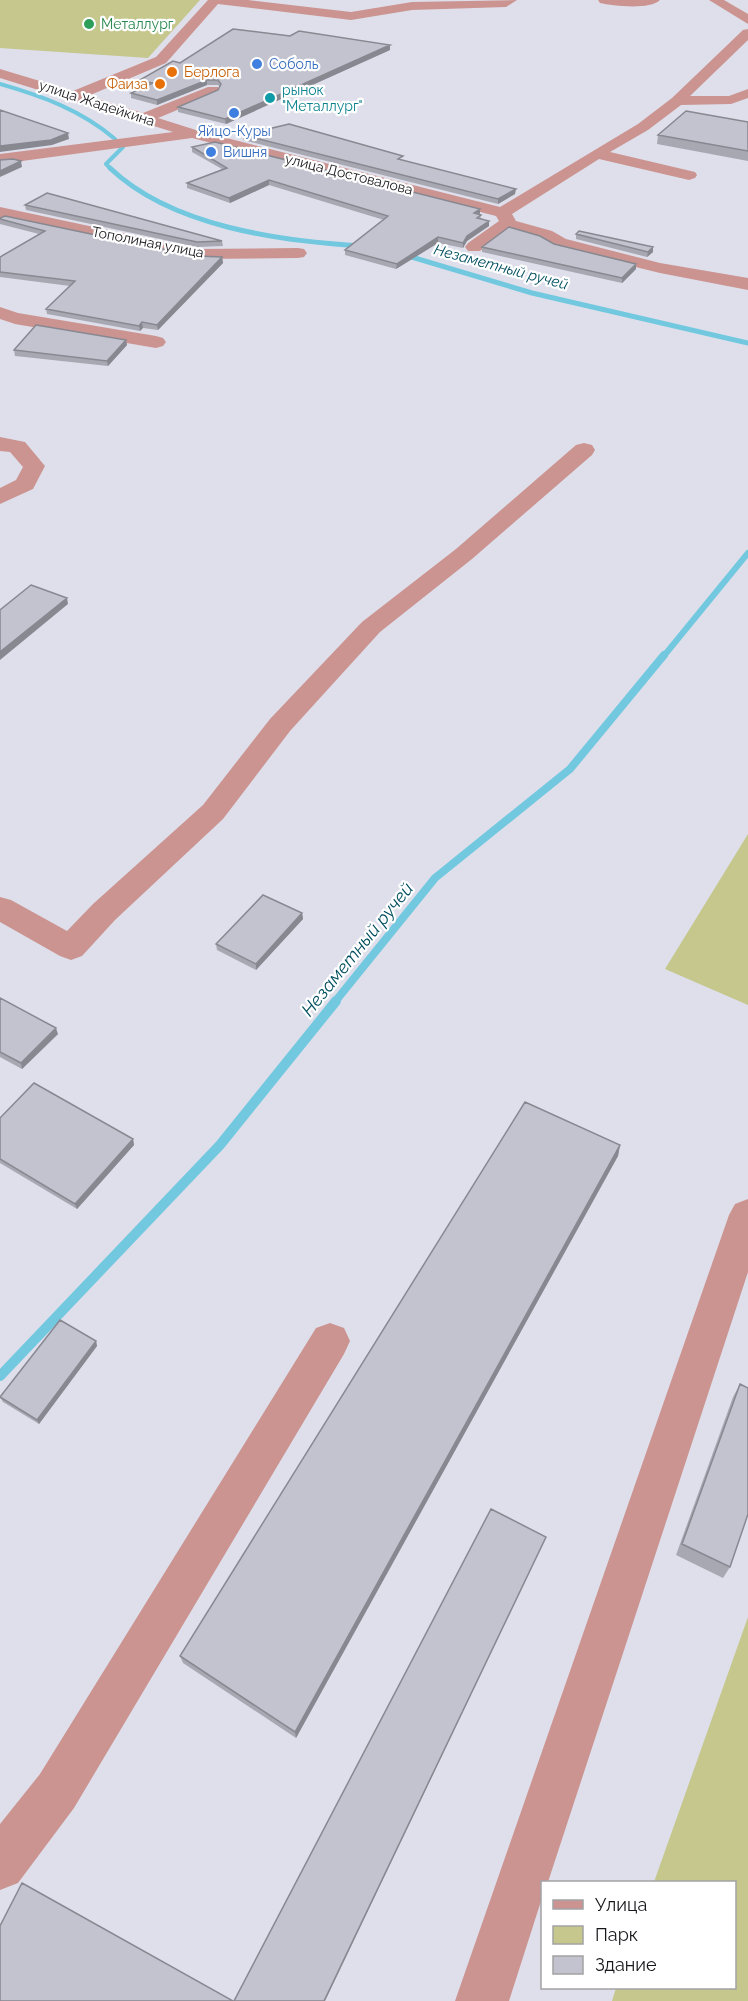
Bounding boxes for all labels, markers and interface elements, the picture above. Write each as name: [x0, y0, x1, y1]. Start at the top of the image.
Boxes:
place label: Металлург: [101, 16, 174, 32]
marker: Металлург: [82, 17, 96, 31]
place label: Соболь: [269, 56, 319, 72]
marker: Соболь: [250, 57, 264, 71]
place label: Берлога: [184, 64, 240, 80]
marker: Берлога: [165, 65, 179, 79]
place label: Фаиза: [107, 76, 148, 92]
street label: улица Жадейкина: [37, 77, 157, 129]
marker: Фаиза: [153, 77, 167, 91]
place label: рынок "Металлург": [282, 82, 363, 114]
marker: рынок "Металлург": [263, 91, 277, 105]
marker: Яйцо-Куры: [227, 106, 241, 120]
place label: Яйцо-Куры: [197, 123, 271, 139]
place label: Вишня: [223, 144, 267, 160]
marker: Вишня: [204, 145, 218, 159]
street label: улица Достовалова: [283, 150, 415, 198]
street label: Тополиная улица: [91, 223, 205, 261]
water label: Незаметный ручей: [432, 240, 570, 294]
water label: Незаметный ручей: [297, 878, 417, 1020]
legend: [541, 1881, 736, 1989]
text: Улица: [595, 1894, 647, 1915]
text: Парк: [595, 1924, 638, 1945]
text: Здание: [595, 1954, 657, 1975]

